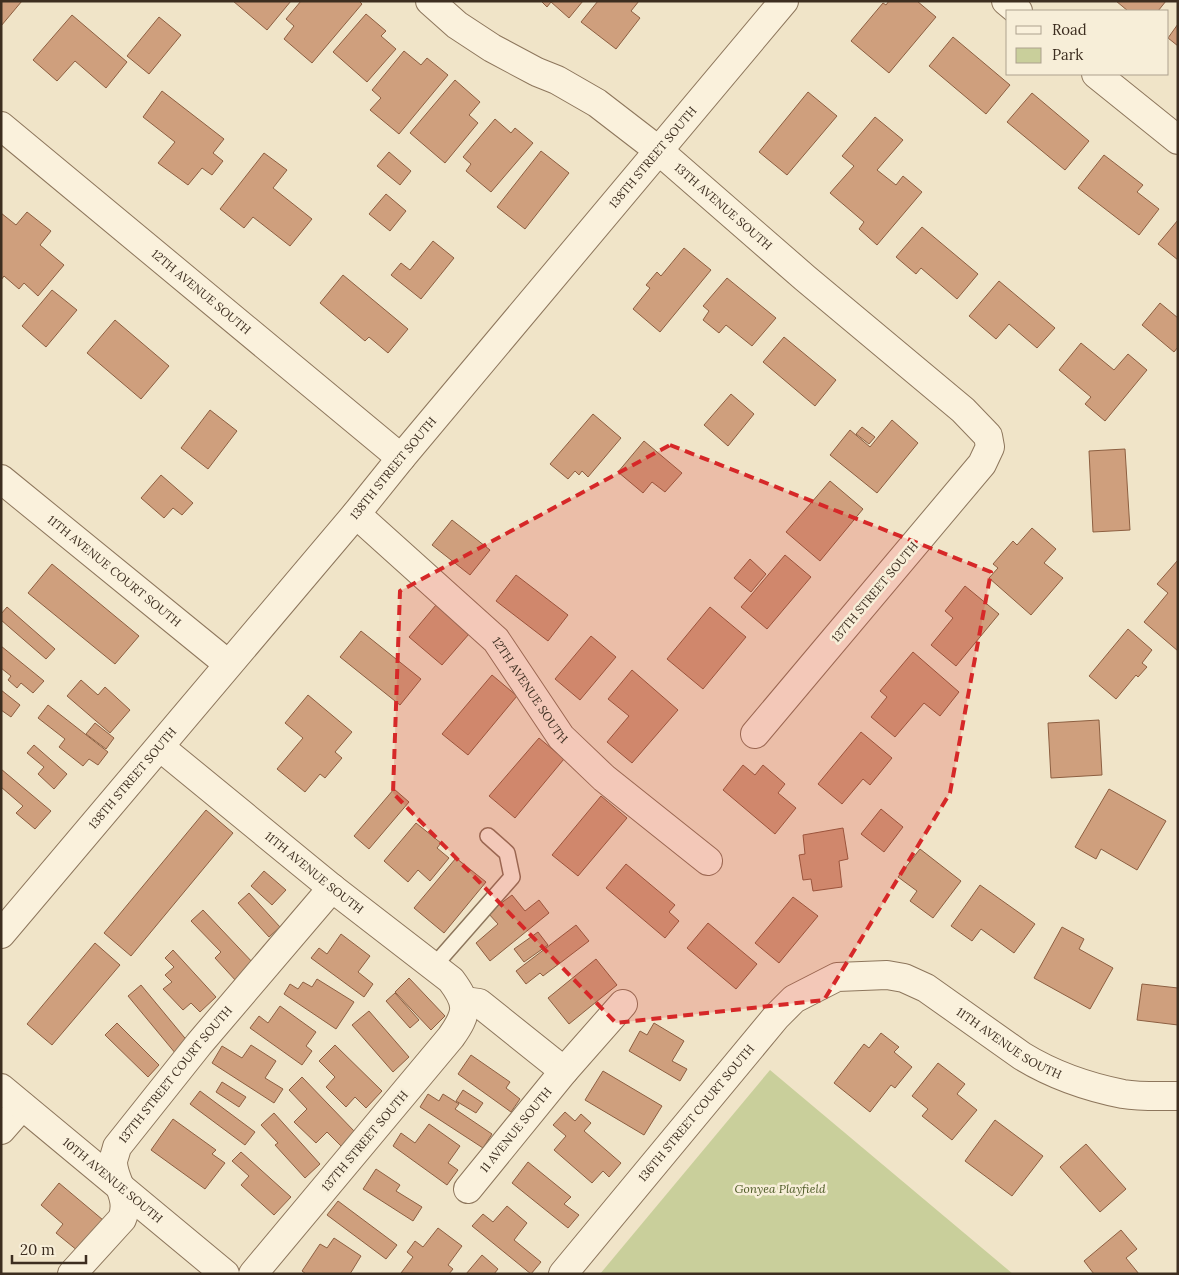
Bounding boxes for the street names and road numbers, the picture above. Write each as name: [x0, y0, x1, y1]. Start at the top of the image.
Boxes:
street label: 138TH STREET SOUTH: [606, 103, 699, 211]
street label: 13TH AVENUE SOUTH: [671, 160, 775, 253]
street label: 12TH AVENUE SOUTH: [149, 246, 254, 337]
street label: 138TH STREET SOUTH: [347, 414, 439, 522]
street label: 11TH AVENUE COURT SOUTH: [45, 512, 184, 630]
street label: 137TH STREET SOUTH: [828, 538, 921, 645]
street label: 12TH AVENUE SOUTH: [489, 634, 571, 746]
street label: 138TH STREET SOUTH: [85, 724, 179, 832]
street label: 11TH AVENUE SOUTH: [262, 828, 367, 917]
street label: 137TH STREET COURT SOUTH: [115, 1003, 235, 1146]
street label: 11TH AVENUE SOUTH: [954, 1004, 1064, 1082]
street label: 136TH STREET COURT SOUTH: [635, 1041, 757, 1184]
street label: 11 AVENUE SOUTH: [476, 1084, 555, 1175]
street label: 137TH STREET SOUTH: [318, 1087, 411, 1194]
street label: 10TH AVENUE SOUTH: [60, 1134, 166, 1226]

